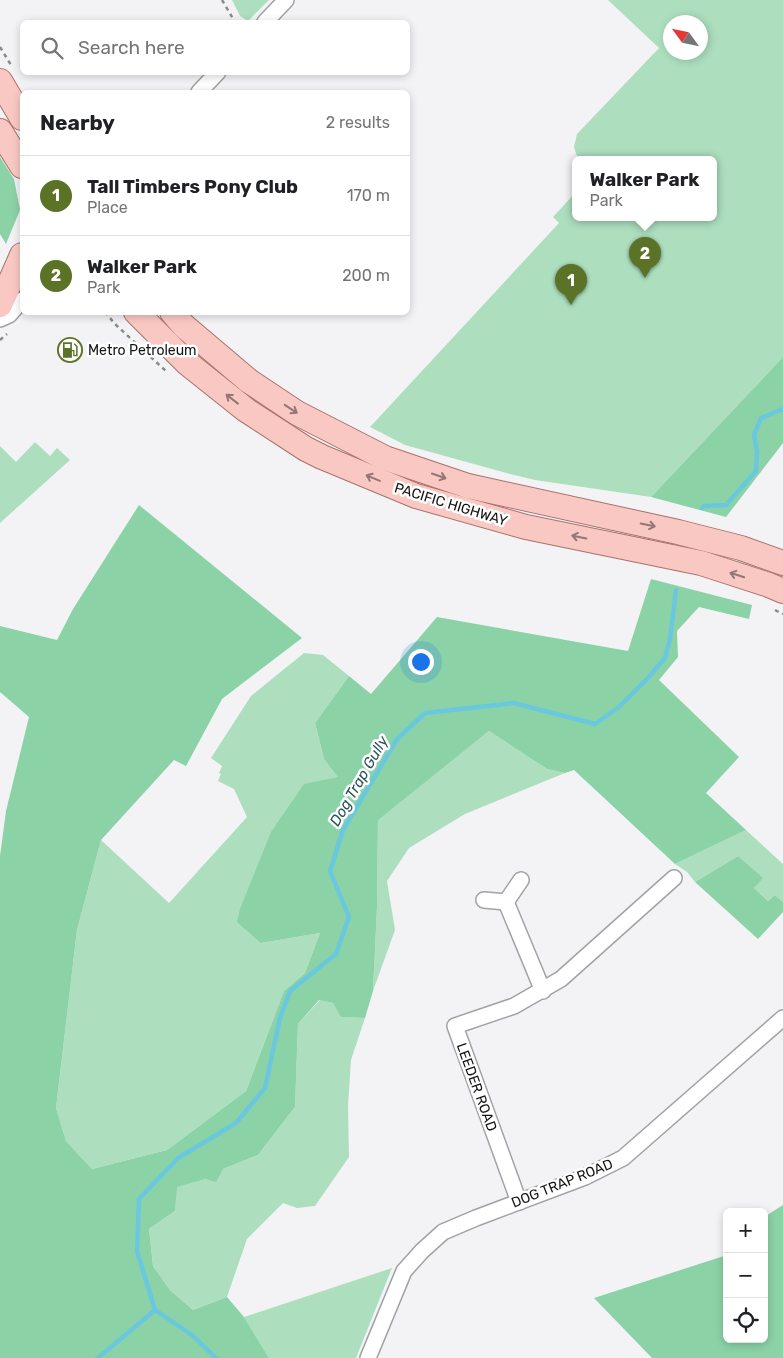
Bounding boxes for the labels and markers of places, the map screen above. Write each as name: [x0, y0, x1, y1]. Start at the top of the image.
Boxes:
pin: 2: [629, 237, 661, 278]
pin: 1: [555, 264, 587, 305]
fuel station icon: Metro Petroleum: [57, 337, 83, 363]
place label: Metro Petroleum: [88, 342, 197, 359]

